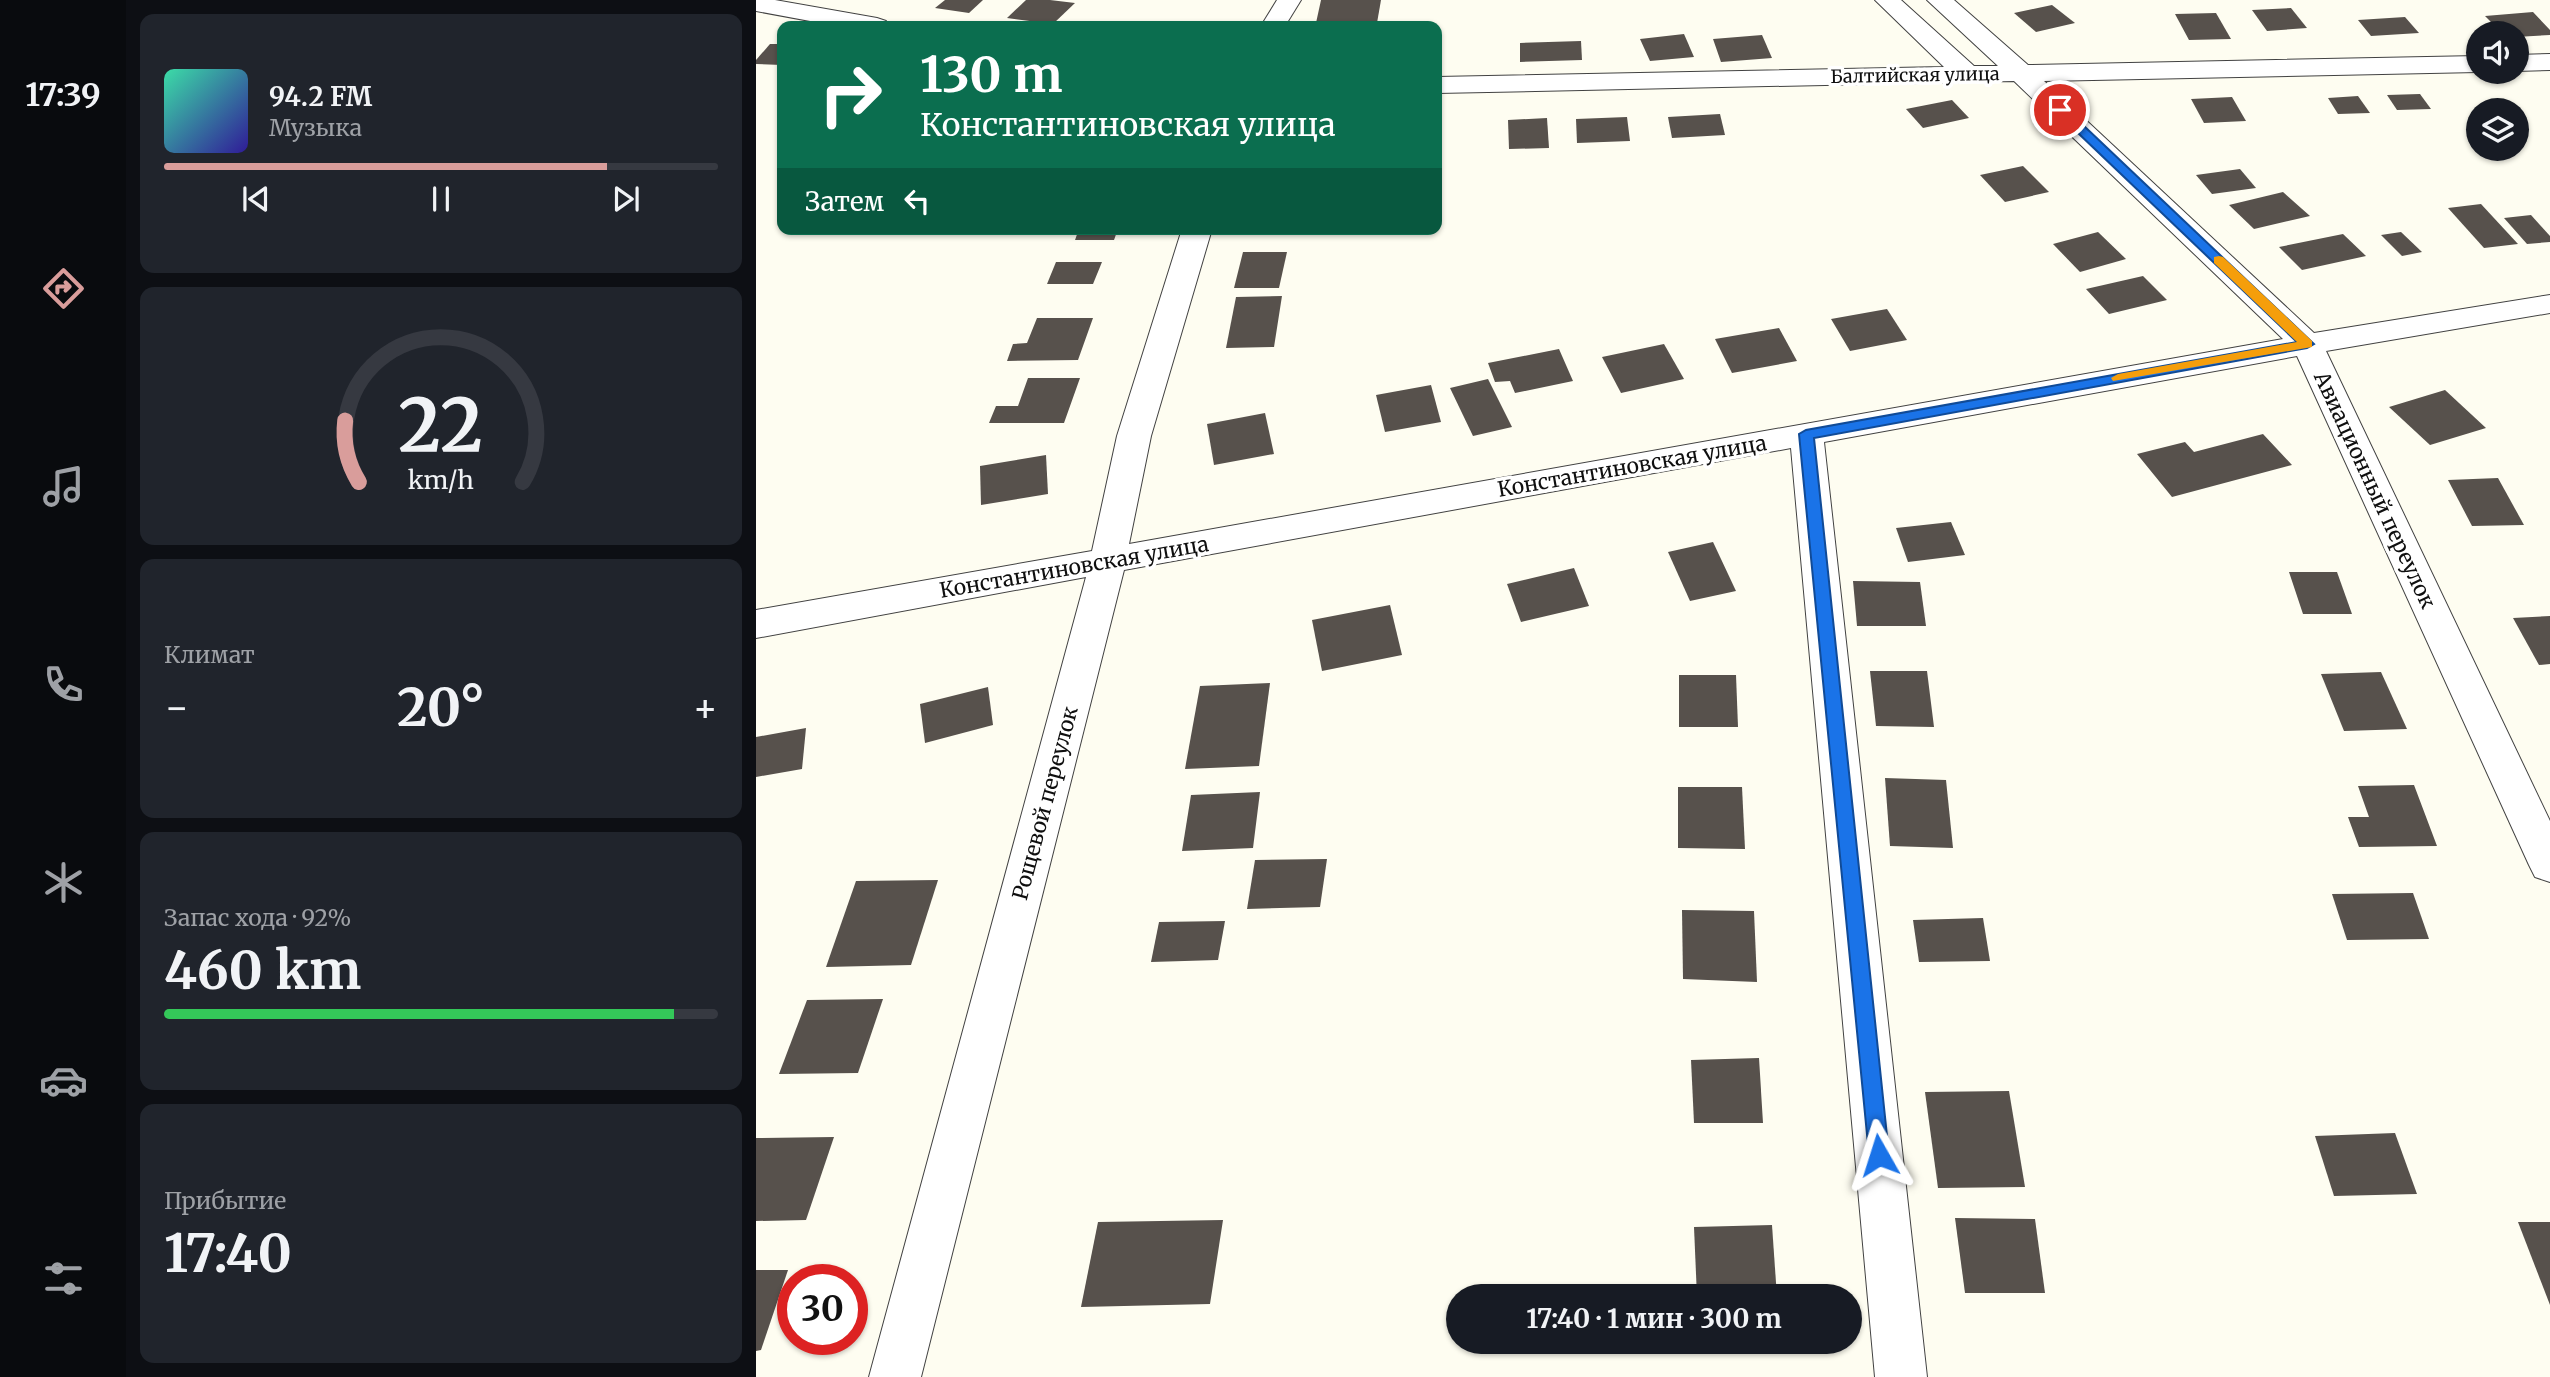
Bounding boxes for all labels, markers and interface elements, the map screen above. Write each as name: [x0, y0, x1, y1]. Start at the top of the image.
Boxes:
map controls: [2466, 21, 2529, 161]
button: sound: [2466, 21, 2529, 84]
text: 130 m: [920, 44, 1063, 105]
icon: right: [805, 49, 896, 140]
street label: Балтийская улица: [1830, 62, 2000, 88]
text: 17:39: [25, 75, 101, 115]
text: 94.2 FM: [269, 80, 372, 113]
pin: [2030, 80, 2090, 140]
icon: arrive: [2041, 91, 2079, 129]
button: layers: [2466, 98, 2529, 161]
text: Константиновская улица: [920, 105, 1336, 145]
text: Музыка: [269, 113, 362, 142]
icon: previous: [237, 180, 275, 218]
icon: pause: [422, 180, 460, 218]
icon: next: [607, 180, 645, 218]
icon: left: [898, 182, 936, 220]
text: Затем: [805, 185, 884, 218]
icon: directions: [39, 264, 88, 313]
street label: Авиационный переулок: [2308, 366, 2442, 613]
text: 22: [399, 380, 483, 472]
street label: Константиновская улица: [1495, 429, 1769, 503]
icon: music: [39, 462, 88, 511]
text: km/h: [408, 464, 474, 496]
street label: Константиновская улица: [937, 530, 1211, 604]
text: Климат: [164, 640, 255, 669]
icon: phone: [39, 660, 88, 709]
text: 20°: [397, 675, 485, 740]
text: −: [164, 684, 189, 731]
text: +: [693, 684, 718, 731]
street label: Рощевой переулок: [1006, 703, 1084, 903]
icon: climate: [39, 858, 88, 907]
text: Запас хода · 92%: [164, 903, 351, 932]
text: 460 km: [164, 938, 361, 1003]
icon: car: [39, 1056, 88, 1105]
position arrow: [1842, 1118, 1916, 1192]
text: Прибытие: [164, 1186, 286, 1215]
text: 17:40: [164, 1221, 292, 1286]
icon: filters: [39, 1254, 88, 1303]
speed limit sign: 30: [777, 1264, 868, 1355]
text: 17:40 · 1 мин · 300 m: [1526, 1302, 1782, 1335]

